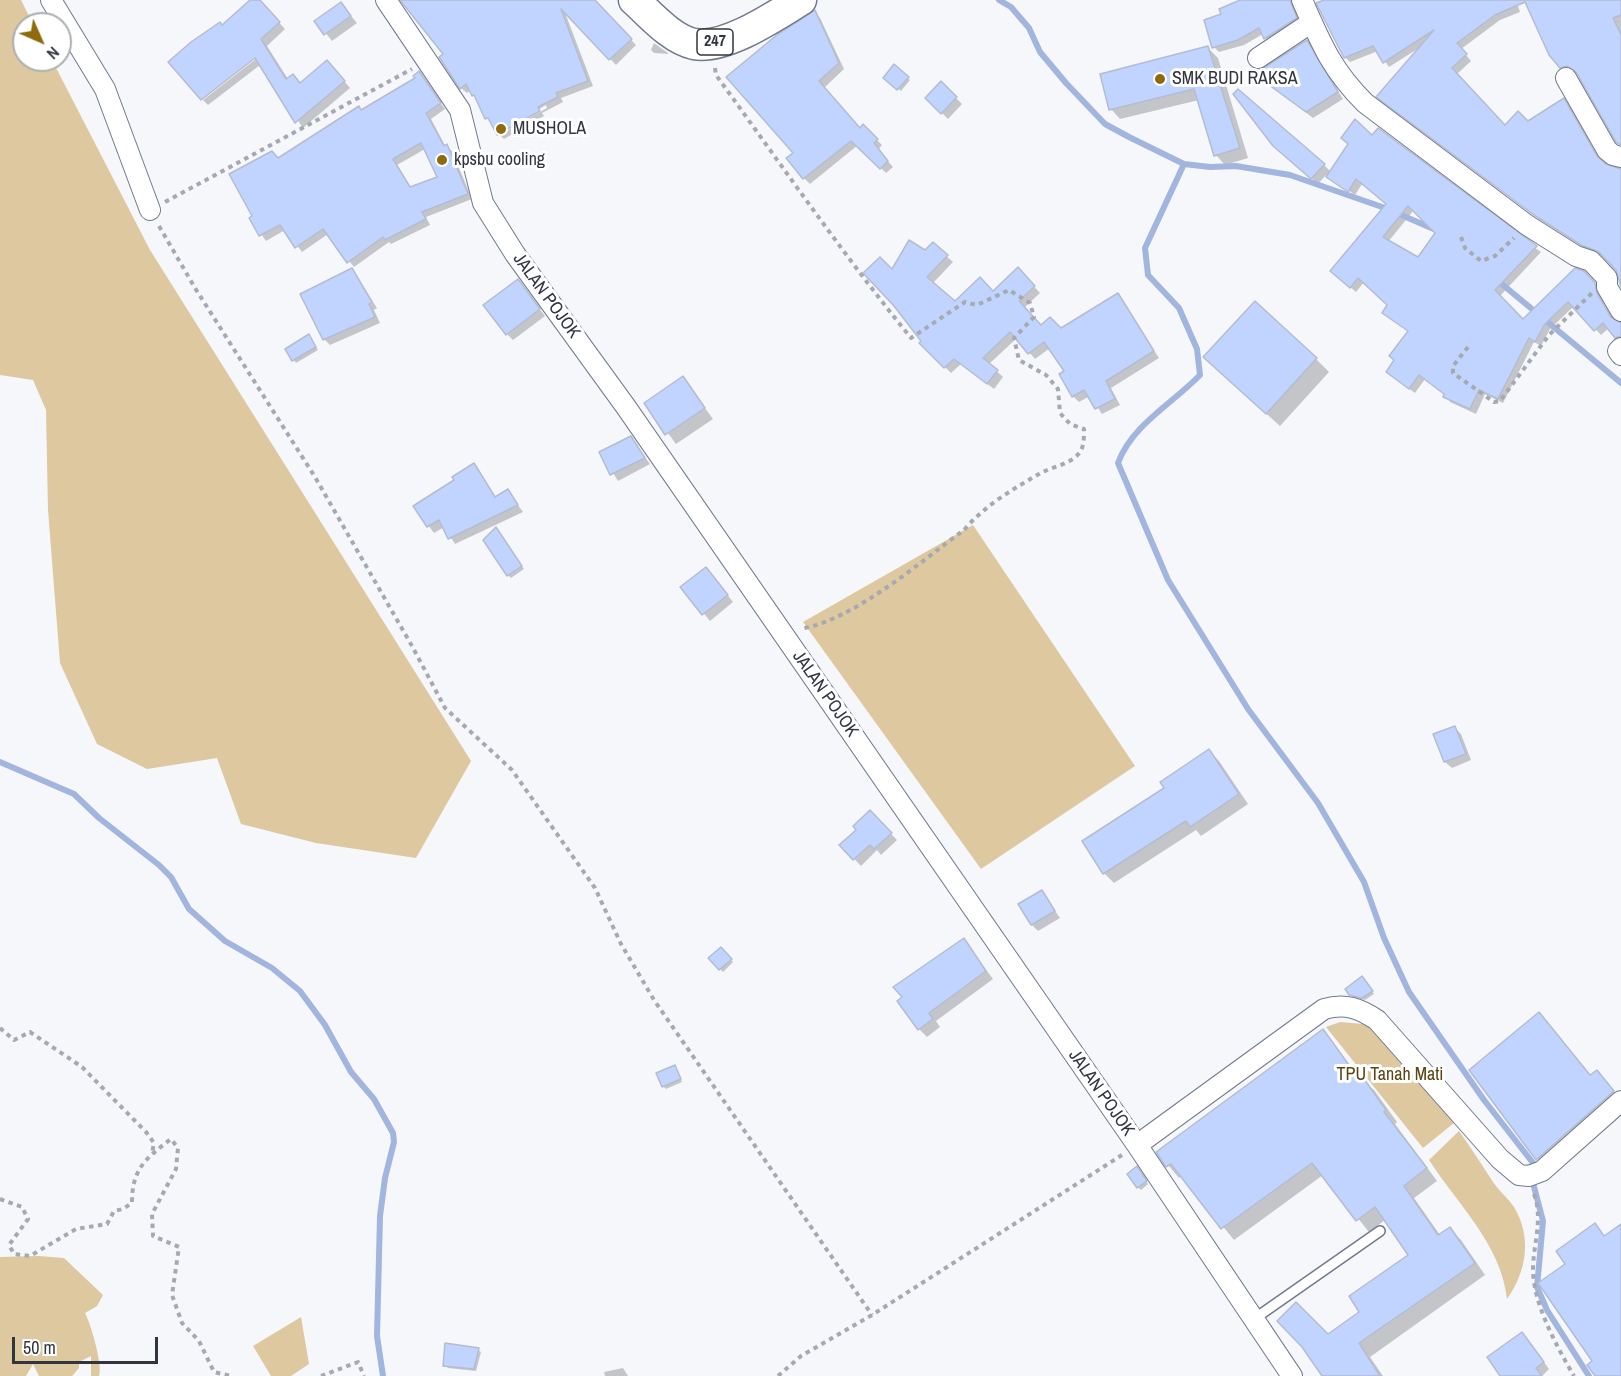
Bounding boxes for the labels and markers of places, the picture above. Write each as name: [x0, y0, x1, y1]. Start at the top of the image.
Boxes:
place label: SMK BUDI RAKSA: [1172, 68, 1297, 90]
marker: SMK BUDI RAKSA: [1153, 72, 1167, 86]
place label: MUSHOLA: [513, 118, 586, 140]
marker: MUSHOLA: [494, 122, 508, 136]
place label: kpsbu cooling: [454, 149, 545, 171]
marker: kpsbu cooling: [435, 153, 449, 167]

